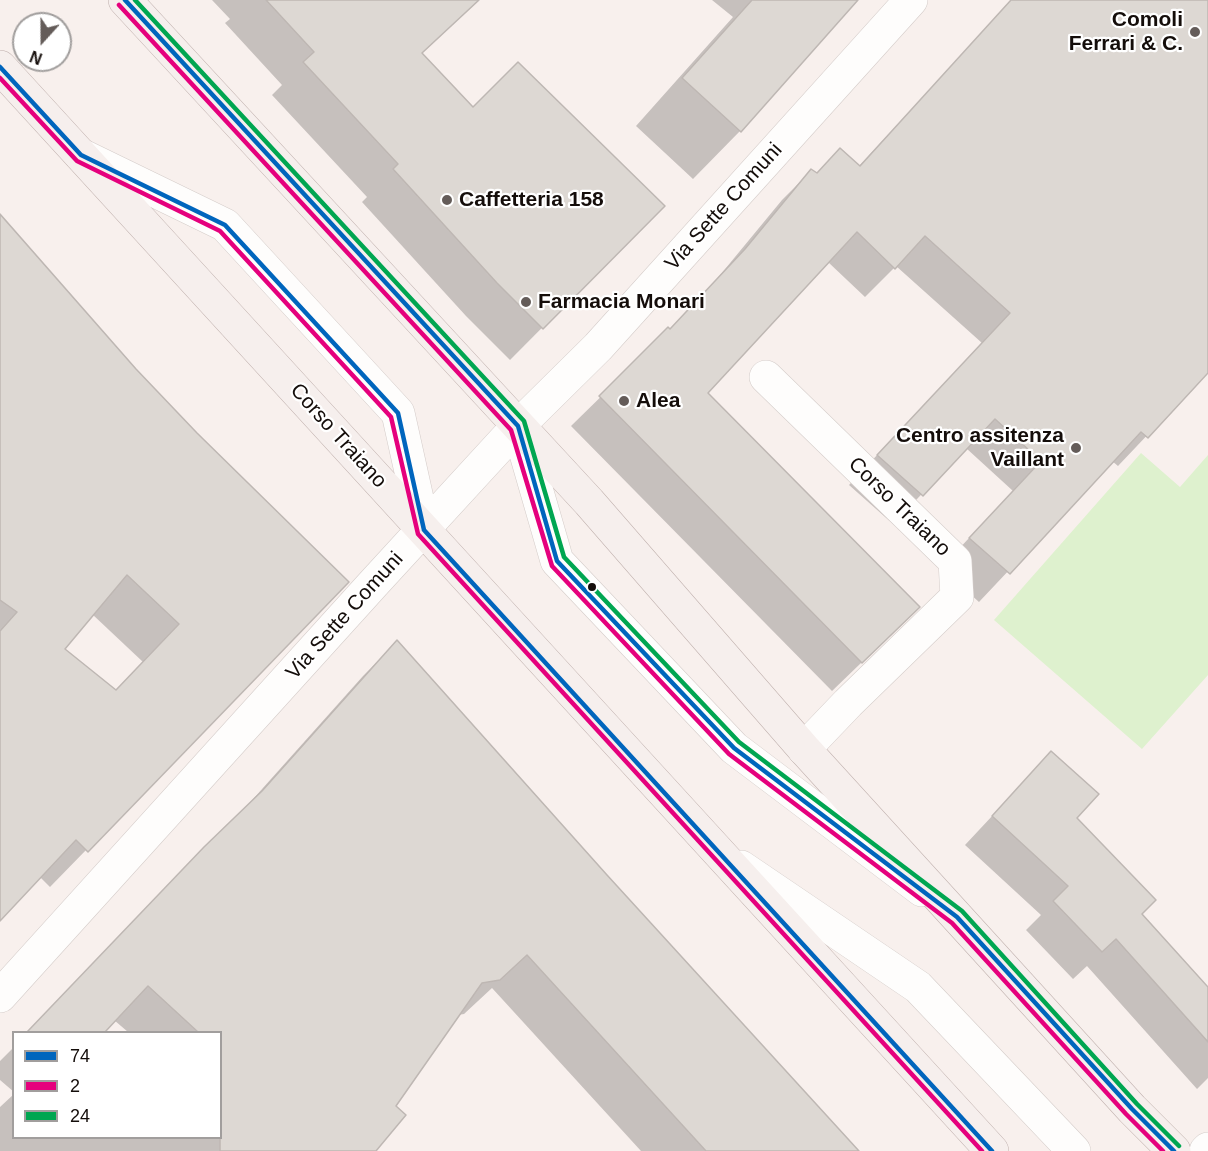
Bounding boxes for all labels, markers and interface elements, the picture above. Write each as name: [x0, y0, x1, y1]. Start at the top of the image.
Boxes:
place label: Comoli Ferrari & C.: [1069, 7, 1183, 57]
north arrow: [12, 12, 72, 72]
marker: Comoli Ferrari & C.: [1188, 25, 1202, 39]
text: N: [28, 47, 45, 67]
street label: Via Sette Comuni: [660, 138, 788, 276]
place label: Caffetteria 158: [459, 187, 604, 213]
marker: Caffetteria 158: [440, 193, 454, 207]
place label: Farmacia Monari: [538, 289, 705, 315]
marker: Farmacia Monari: [519, 295, 533, 309]
street label: Corso Traiano: [284, 378, 392, 494]
place label: Alea: [636, 388, 680, 414]
marker: Alea: [617, 394, 631, 408]
place label: Centro assitenza Vaillant: [896, 423, 1064, 473]
marker: Centro assitenza Vaillant: [1069, 441, 1083, 455]
street label: Corso Traiano: [843, 452, 955, 562]
street label: Via Sette Comuni: [281, 547, 409, 685]
unlabelled marker: [586, 581, 598, 593]
legend: [12, 1031, 222, 1139]
text: 74: [70, 1046, 90, 1066]
text: 2: [70, 1076, 80, 1096]
text: 24: [70, 1106, 90, 1126]

